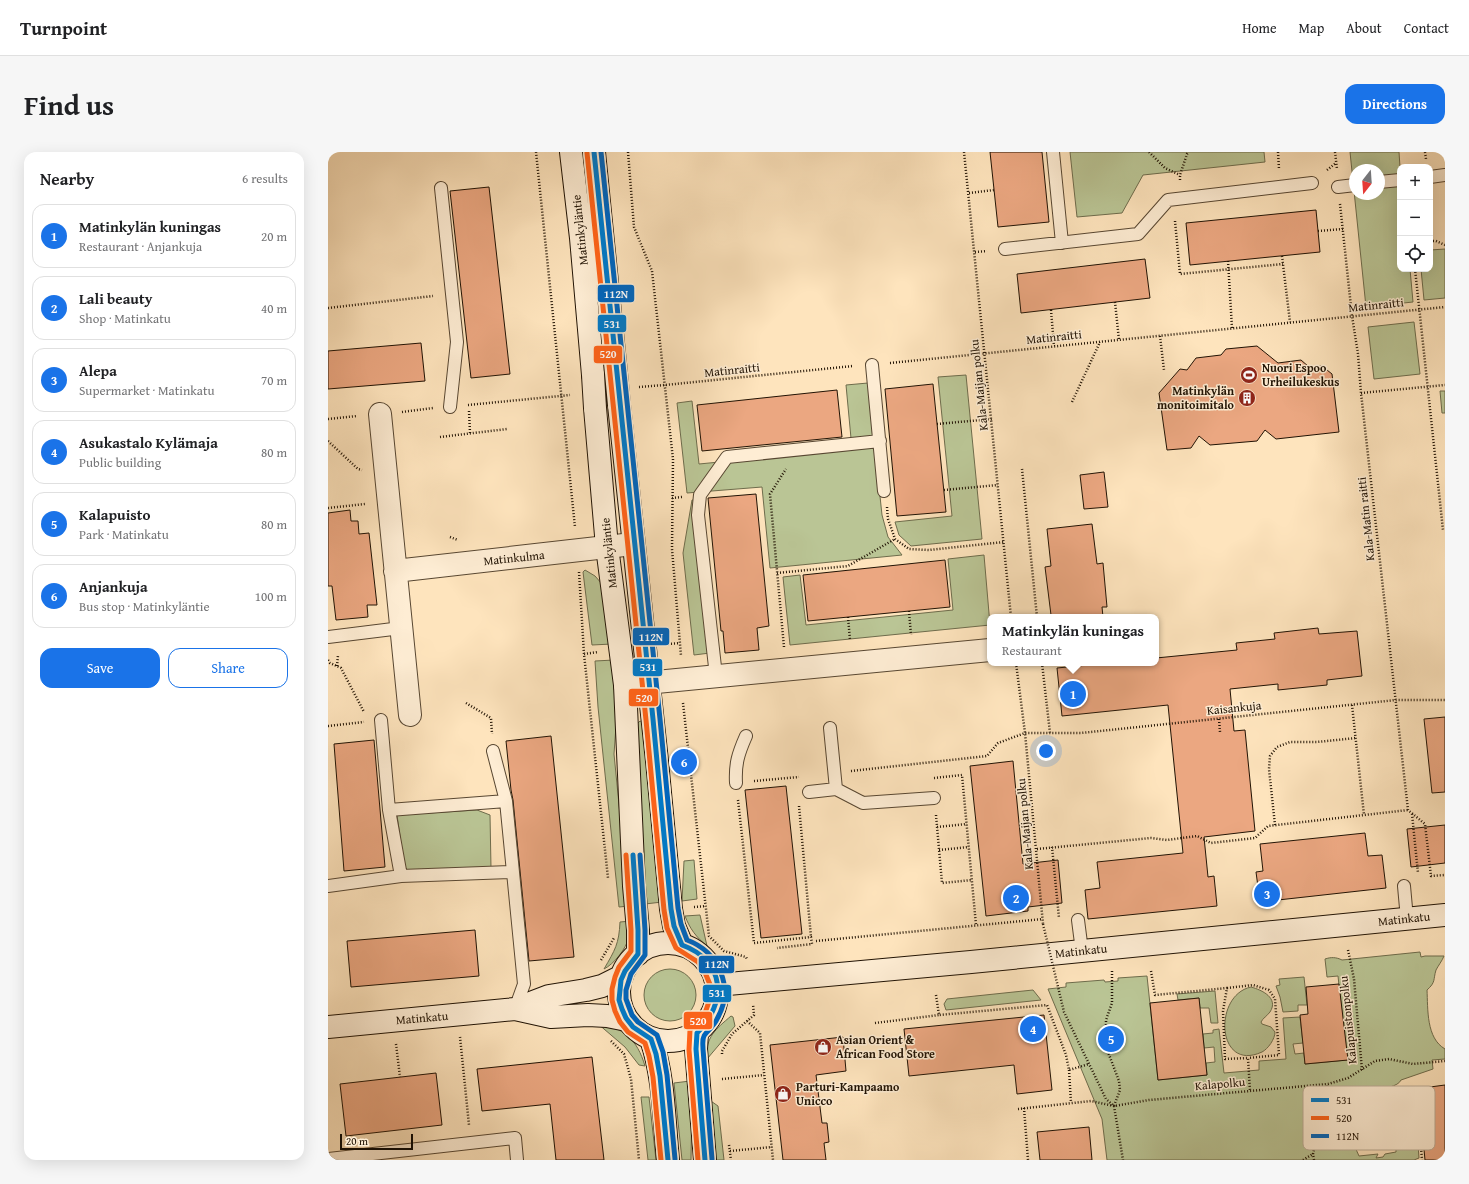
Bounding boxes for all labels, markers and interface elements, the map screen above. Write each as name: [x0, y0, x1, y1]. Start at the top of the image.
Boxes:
text: Turnpoint: [20, 14, 107, 42]
text: Home: [1242, 18, 1277, 38]
text: Map: [1299, 18, 1324, 38]
text: About: [1346, 18, 1382, 38]
text: Contact: [1404, 18, 1449, 38]
text: Find us: [24, 84, 114, 125]
button: Directions: [1345, 84, 1445, 124]
north arrow: [1349, 164, 1385, 200]
map controls: [1397, 164, 1433, 272]
button: +: [1397, 164, 1433, 200]
text: Nearby: [40, 166, 94, 191]
text: 6 results: [242, 169, 288, 188]
street label: Matinkyläntie: [567, 194, 592, 266]
button: −: [1397, 200, 1433, 236]
text: Matinkylän kuningas: [79, 216, 221, 237]
text: 1: [51, 227, 57, 246]
text: 20 m: [261, 227, 287, 246]
button: locate: [1397, 236, 1433, 272]
text: Restaurant · Anjankuja: [79, 237, 202, 256]
line badge: 112N: [597, 284, 635, 303]
text: 112N: [604, 286, 629, 302]
text: Lali beauty: [79, 288, 152, 309]
street label: Matinraitti: [1347, 293, 1405, 316]
text: 2: [51, 299, 57, 318]
text: 40 m: [261, 299, 287, 318]
text: Shop · Matinkatu: [79, 309, 171, 328]
line badge: 531: [597, 314, 627, 333]
text: 531: [603, 316, 621, 332]
street label: Matinraitti: [1025, 325, 1083, 348]
street label: Kala-Maijan polku: [965, 338, 992, 432]
line badge: 520: [593, 345, 623, 364]
text: 520: [599, 346, 617, 362]
street label: Matinraitti: [703, 358, 761, 381]
place label: Nuori Espoo Urheilukeskus: [1262, 359, 1339, 390]
text: Alepa: [79, 360, 117, 381]
sports icon: Nuori Espoo Urheilukeskus: [1239, 365, 1259, 385]
text: 3: [51, 371, 57, 390]
text: 70 m: [261, 371, 287, 390]
text: Supermarket · Matinkatu: [79, 381, 215, 400]
place label: Matinkylän monitoimitalo: [1157, 382, 1235, 413]
building icon: Matinkylän monitoimitalo: [1237, 388, 1257, 408]
text: Asukastalo Kylämaja: [79, 432, 218, 453]
text: 4: [51, 443, 57, 462]
text: 80 m: [261, 443, 287, 462]
text: Public building: [79, 453, 161, 472]
street label: Kala-Matin raitti: [1353, 476, 1378, 562]
text: Kalapuisto: [79, 504, 150, 525]
text: 5: [51, 515, 57, 534]
text: 80 m: [261, 515, 287, 534]
street label: Matinkyläntie: [596, 517, 621, 589]
text: Park · Matinkatu: [79, 525, 169, 544]
street label: Matinkulma: [483, 546, 546, 569]
text: Anjankuja: [79, 576, 148, 597]
text: 6: [51, 587, 57, 606]
text: 100 m: [255, 587, 287, 606]
text: Bus stop · Matinkyläntie: [79, 597, 210, 616]
popup: [987, 614, 1159, 666]
text: Matinkylän kuningas: [1002, 620, 1144, 641]
line badge: 112N: [632, 627, 670, 646]
text: 112N: [639, 629, 664, 645]
text: Restaurant: [1002, 641, 1062, 660]
button: Save: [40, 648, 160, 688]
button: Share: [168, 648, 288, 688]
line badge: 531: [632, 658, 663, 677]
text: 531: [639, 659, 657, 675]
pin: 1: [1060, 679, 1086, 709]
line badge: 520: [628, 688, 659, 707]
text: 520: [635, 690, 653, 706]
street label: Kaisankuja: [1206, 696, 1262, 719]
your location: [1036, 741, 1056, 761]
pin: 6: [671, 747, 697, 777]
street label: Kala-Maijan polku: [1012, 777, 1037, 870]
pin: 3: [1254, 879, 1280, 909]
pin: 2: [1003, 883, 1029, 913]
street label: Matinkatu: [1377, 907, 1431, 930]
street label: Matinkatu: [1054, 939, 1108, 962]
line badge: 112N: [698, 955, 735, 974]
text: 112N: [705, 956, 730, 972]
street label: Kalapuistonpolku: [1334, 975, 1361, 1065]
line badge: 531: [702, 984, 732, 1003]
text: 531: [708, 985, 726, 1001]
street label: Matinkatu: [395, 1007, 449, 1028]
line badge: 520: [683, 1011, 713, 1030]
text: 520: [689, 1013, 707, 1029]
pin: 4: [1020, 1014, 1046, 1044]
pin: 5: [1098, 1024, 1124, 1054]
place label: Asian Orient & African Food Store: [836, 1031, 935, 1062]
shop icon: Asian Orient & African Food Store: [813, 1037, 833, 1057]
street label: Kalapolku: [1194, 1073, 1246, 1094]
place label: Parturi-Kampaamo Unicco: [796, 1078, 900, 1109]
shop icon: Parturi-Kampaamo Unicco: [773, 1084, 793, 1104]
legend: [1303, 1086, 1435, 1150]
text: 531: [1336, 1092, 1352, 1108]
text: 520: [1336, 1110, 1352, 1126]
text: 112N: [1336, 1128, 1359, 1144]
scale bar: [340, 1132, 413, 1151]
text: 20 m: [346, 1133, 368, 1149]

